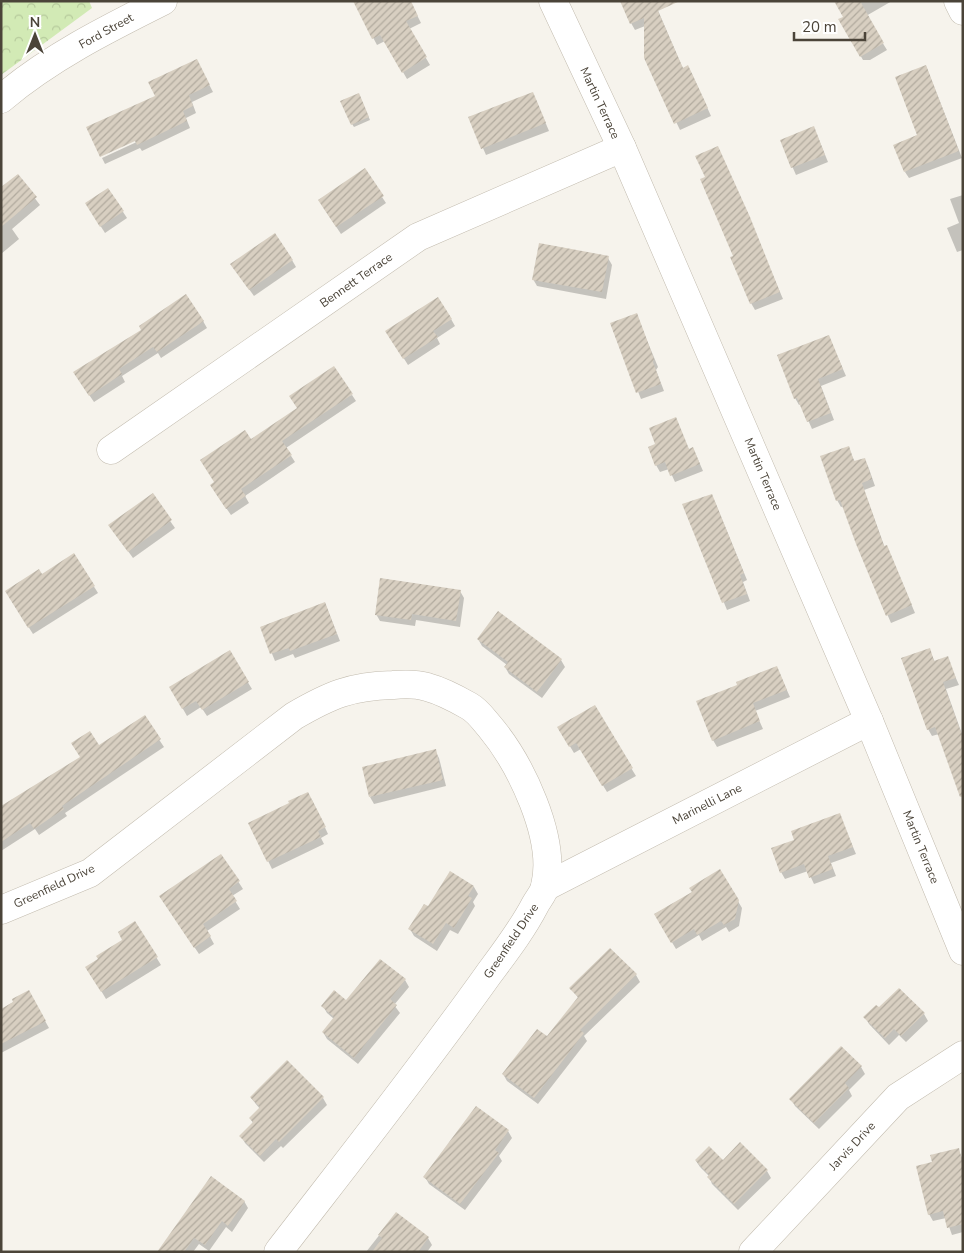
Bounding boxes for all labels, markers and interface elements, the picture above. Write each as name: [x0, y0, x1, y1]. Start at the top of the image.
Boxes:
street label: Ford Street: [76, 9, 137, 53]
north arrow: [10, 10, 60, 60]
scale bar: [794, 10, 865, 42]
text: N: [30, 13, 40, 32]
text: 20 m: [802, 17, 837, 37]
street label: Martin Terrace: [576, 64, 624, 142]
street label: Bennett Terrace: [316, 249, 396, 311]
street label: Martin Terrace: [740, 435, 786, 513]
street label: Marinelli Lane: [670, 780, 744, 828]
street label: Martin Terrace: [899, 808, 943, 886]
street label: Greenfield Drive: [11, 860, 97, 912]
street label: Greenfield Drive: [480, 900, 542, 982]
street label: Jarvis Drive: [825, 1118, 879, 1175]

